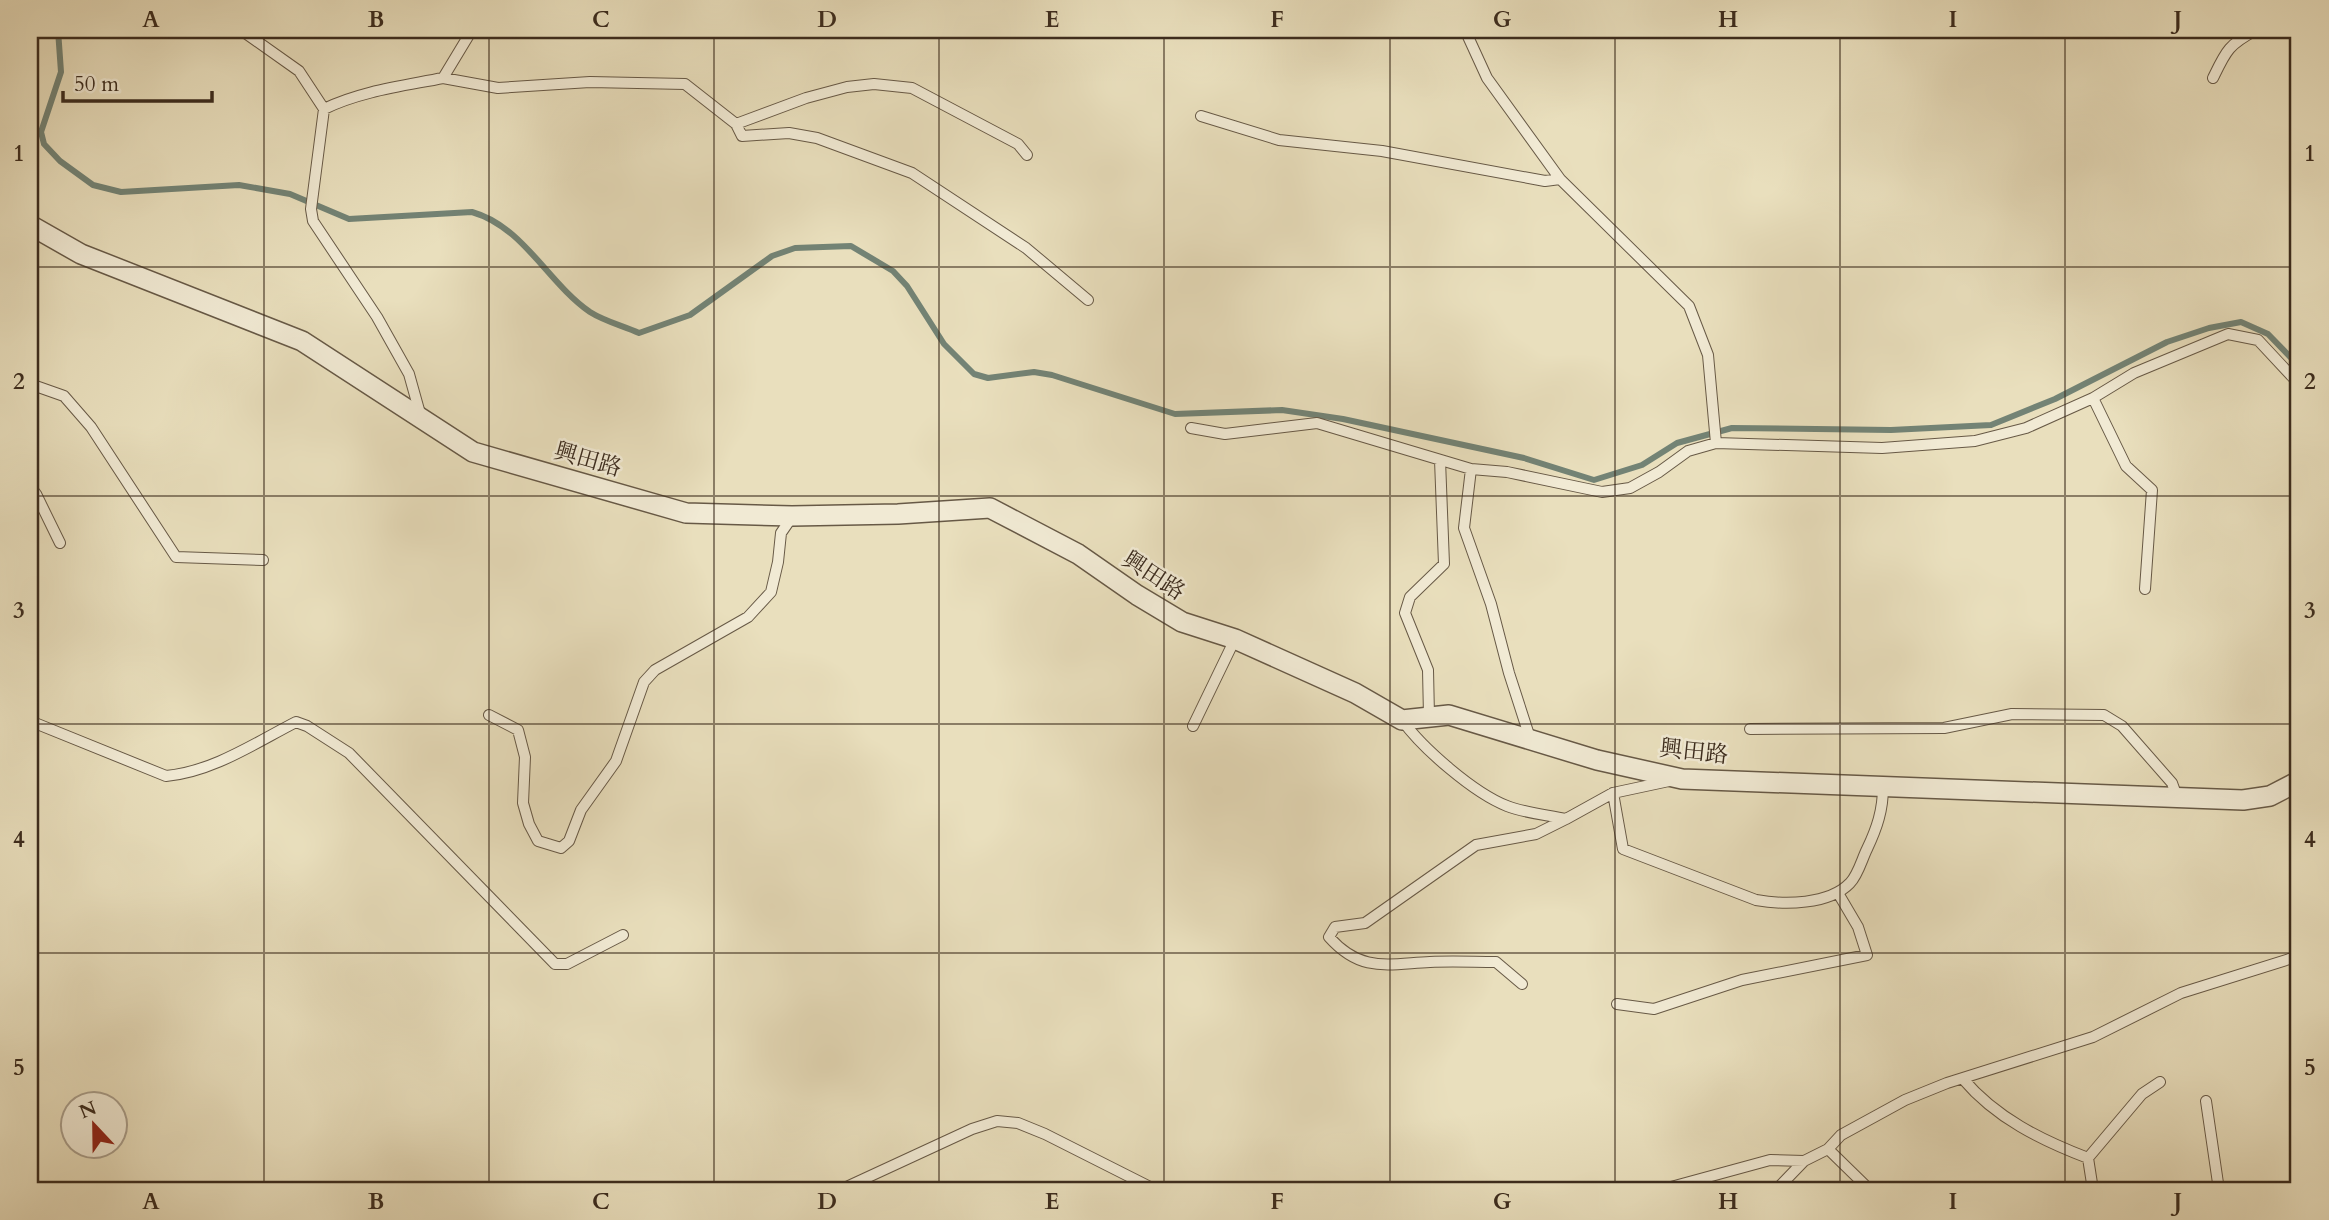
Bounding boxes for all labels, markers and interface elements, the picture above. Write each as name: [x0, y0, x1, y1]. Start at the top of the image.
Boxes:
text: A: [142, 4, 160, 35]
text: B: [368, 4, 384, 35]
text: C: [592, 4, 610, 35]
text: D: [817, 4, 837, 35]
text: E: [1045, 4, 1059, 35]
text: F: [1270, 4, 1284, 35]
text: G: [1493, 4, 1512, 35]
text: H: [1718, 4, 1738, 35]
text: I: [1949, 4, 1957, 35]
text: J: [2171, 4, 2182, 35]
scale bar: [63, 60, 212, 104]
text: 50 m: [74, 70, 119, 99]
text: 1: [13, 138, 25, 169]
text: 1: [2304, 138, 2316, 169]
text: 2: [13, 366, 25, 397]
text: 2: [2304, 366, 2316, 397]
street label: 興田路: [550, 435, 625, 484]
street label: 興田路: [1116, 544, 1191, 607]
text: 3: [13, 595, 25, 626]
text: 3: [2304, 595, 2316, 626]
street label: 興田路: [1658, 732, 1730, 771]
text: 4: [13, 824, 25, 855]
text: 4: [2304, 824, 2316, 855]
text: 5: [13, 1052, 25, 1083]
text: 5: [2304, 1052, 2316, 1083]
north arrow: [60, 1090, 130, 1160]
text: N: [75, 1095, 101, 1125]
text: A: [142, 1186, 160, 1217]
text: B: [368, 1186, 384, 1217]
text: C: [592, 1186, 610, 1217]
text: D: [817, 1186, 837, 1217]
text: E: [1045, 1186, 1059, 1217]
text: F: [1270, 1186, 1284, 1217]
text: G: [1493, 1186, 1512, 1217]
text: H: [1718, 1186, 1738, 1217]
text: I: [1949, 1186, 1957, 1217]
text: J: [2171, 1186, 2182, 1217]

